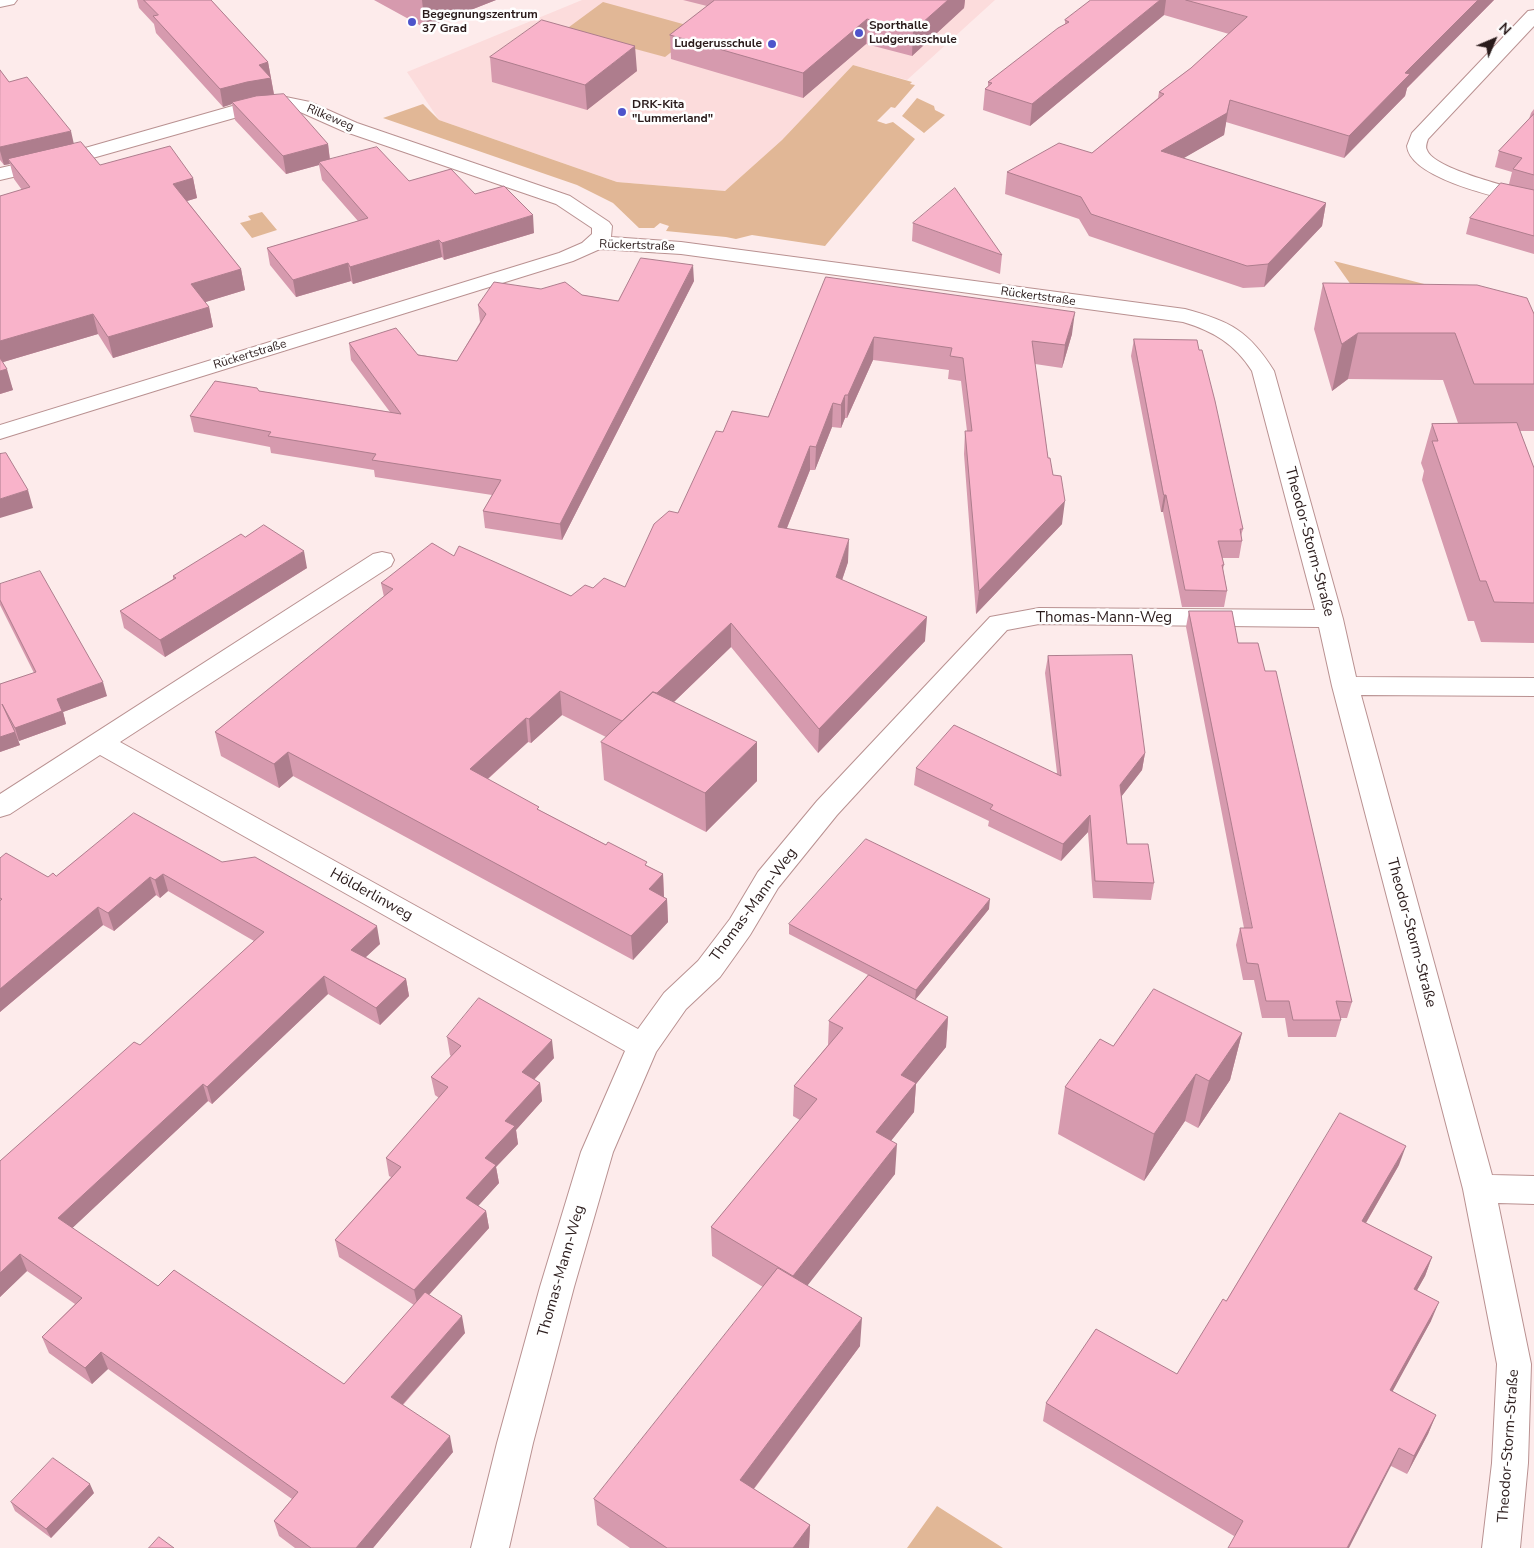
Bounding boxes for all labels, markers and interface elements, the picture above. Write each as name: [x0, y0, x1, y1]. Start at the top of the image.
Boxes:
place label: Begegnungszentrum 37 Grad: [422, 8, 538, 36]
north arrow: [1469, 15, 1519, 65]
marker: Begegnungszentrum 37 Grad: [406, 16, 418, 28]
place label: Sporthalle Ludgerusschule: [869, 19, 957, 47]
text: N: [1495, 19, 1515, 39]
marker: Sporthalle Ludgerusschule: [853, 27, 865, 39]
place label: Ludgerusschule: [674, 37, 762, 51]
marker: Ludgerusschule: [766, 38, 778, 50]
place label: DRK-Kita "Lummerland": [632, 98, 713, 126]
street label: Rilkeweg: [304, 102, 356, 134]
marker: DRK-Kita "Lummerland": [616, 106, 628, 118]
street label: Rückertstraße: [599, 237, 675, 255]
street label: Rückertstraße: [1000, 285, 1076, 309]
street label: Rückertstraße: [212, 337, 288, 373]
street label: Theodor-Storm-Straße: [1280, 465, 1338, 619]
street label: Thomas-Mann-Weg: [1036, 609, 1172, 627]
street label: Thomas-Mann-Weg: [707, 845, 801, 965]
street label: Theodor-Storm-Straße: [1382, 856, 1440, 1010]
street label: Hölderlinweg: [326, 865, 416, 925]
street label: Thomas-Mann-Weg: [535, 1203, 589, 1339]
street label: Theodor-Storm-Straße: [1495, 1369, 1523, 1523]

